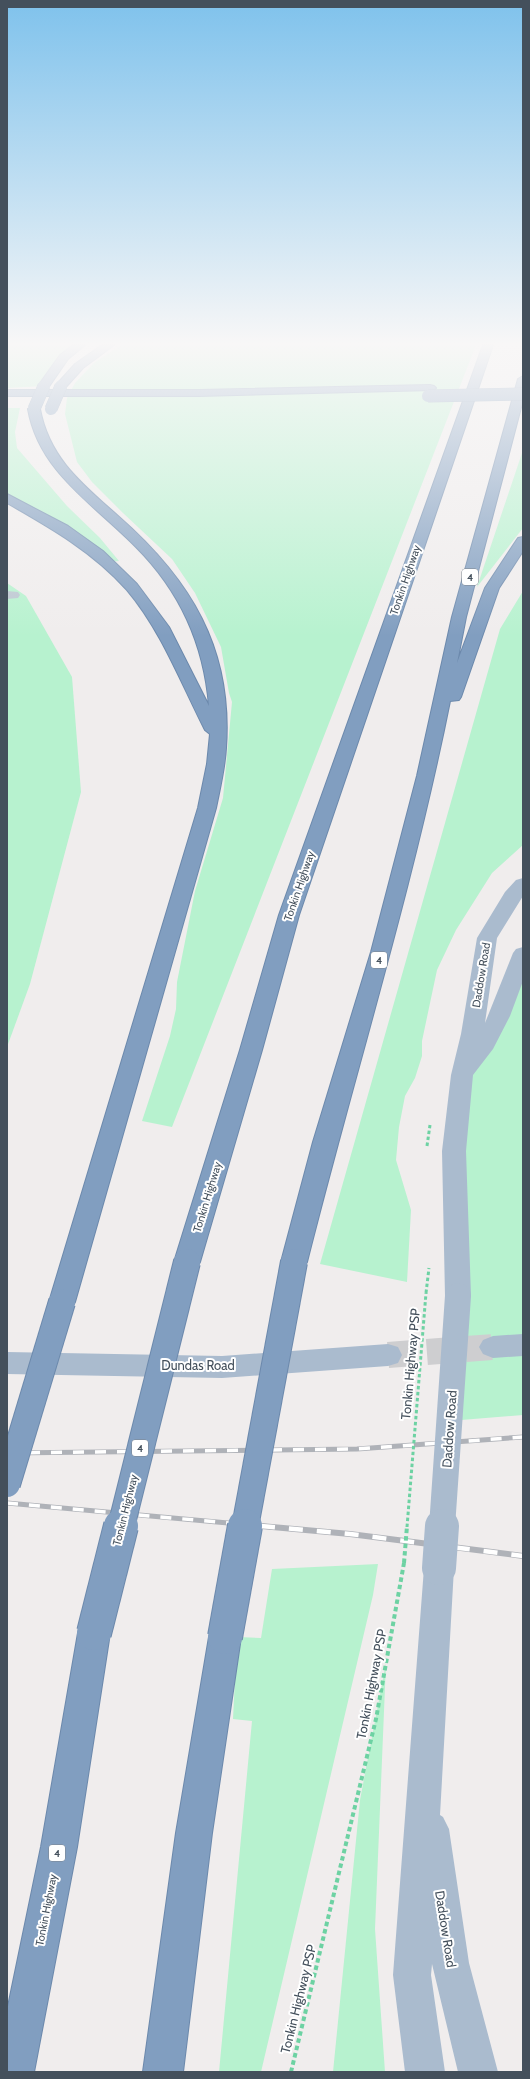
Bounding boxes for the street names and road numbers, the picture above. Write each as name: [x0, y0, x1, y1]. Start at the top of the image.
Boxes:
street label: Tonkin Highway: [387, 543, 424, 617]
road number: 4: [462, 569, 478, 585]
street label: Tonkin Highway: [281, 849, 318, 923]
street label: Daddow Road: [469, 941, 493, 1009]
road number: 4: [371, 952, 387, 968]
street label: Tonkin Highway: [190, 1160, 224, 1234]
street label: Tonkin Highway PSP: [397, 1307, 423, 1420]
street label: Dundas Road: [161, 1357, 235, 1373]
street label: Daddow Road: [438, 1390, 460, 1468]
road number: 4: [132, 1440, 148, 1456]
street label: Tonkin Highway: [109, 1472, 141, 1547]
street label: Tonkin Highway PSP: [352, 1627, 390, 1740]
road number: 4: [49, 1845, 65, 1861]
street label: Tonkin Highway: [32, 1872, 60, 1947]
street label: Daddow Road: [432, 1889, 460, 1969]
street label: Tonkin Highway PSP: [277, 1942, 319, 2055]

